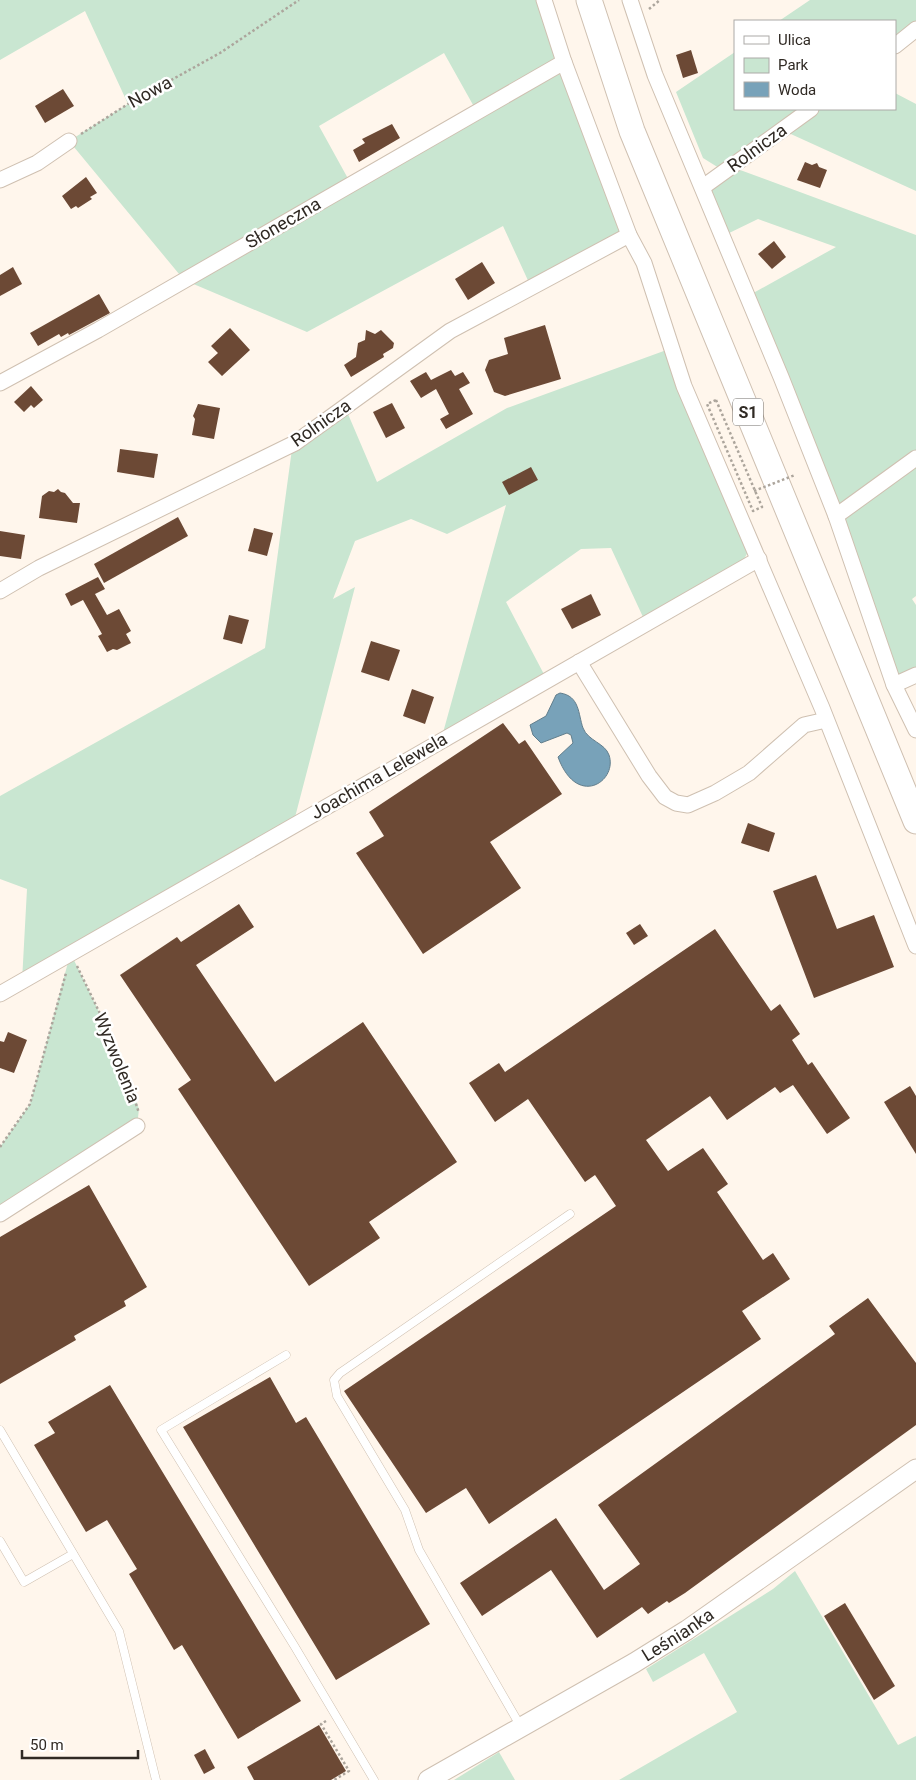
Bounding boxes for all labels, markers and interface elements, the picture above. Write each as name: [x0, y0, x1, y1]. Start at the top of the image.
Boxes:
legend: [734, 20, 896, 110]
text: Ulica: [778, 31, 811, 49]
text: Park: [778, 56, 809, 74]
street label: Nowa: [124, 71, 175, 112]
text: Woda: [778, 81, 816, 99]
street label: Rolnicza: [723, 119, 790, 176]
street label: Słoneczna: [241, 193, 324, 253]
street label: Rolnicza: [287, 394, 355, 451]
road number: S1: [733, 398, 763, 426]
street label: Joachima Lelewela: [307, 728, 451, 823]
street label: Wyzwolenia: [90, 1010, 145, 1106]
street label: Leśnianka: [638, 1603, 718, 1666]
scale bar: [22, 1728, 139, 1760]
text: 50 m: [30, 1736, 64, 1754]

